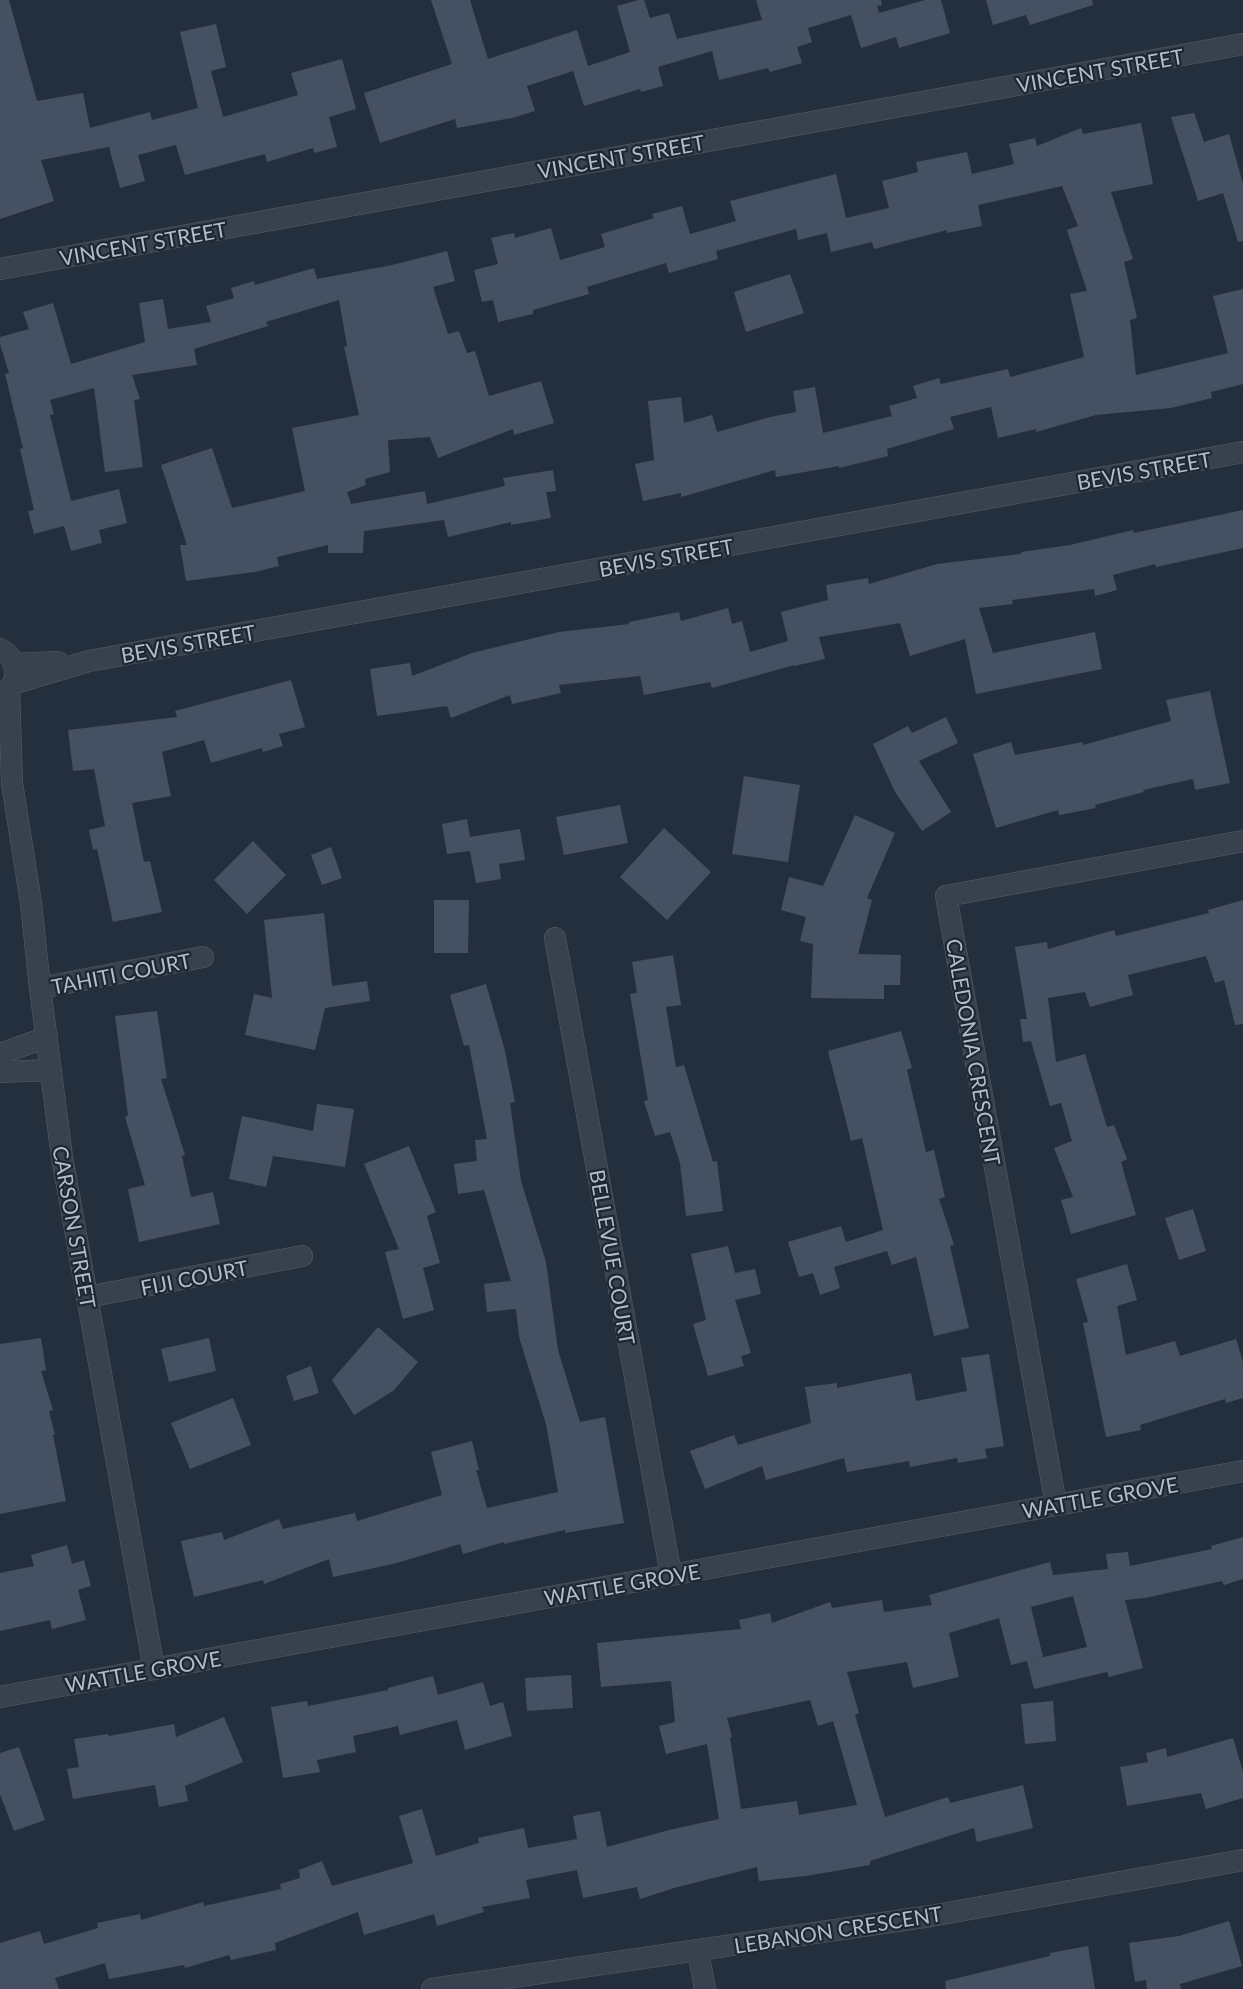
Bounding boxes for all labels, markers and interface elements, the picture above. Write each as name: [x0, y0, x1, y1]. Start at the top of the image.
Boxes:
street label: VINCENT STREET: [1015, 43, 1186, 97]
street label: VINCENT STREET: [536, 129, 707, 183]
street label: VINCENT STREET: [58, 216, 229, 270]
street label: BEVIS STREET: [1075, 446, 1214, 494]
street label: BEVIS STREET: [597, 533, 736, 581]
street label: BEVIS STREET: [119, 619, 258, 667]
street label: CALEDONIA CRESCENT: [942, 937, 1006, 1168]
street label: TAHITI COURT: [49, 947, 194, 999]
street label: CARSON STREET: [48, 1144, 102, 1311]
street label: BELLEVUE COURT: [585, 1167, 641, 1347]
street label: FIJI COURT: [138, 1254, 250, 1300]
street label: WATTLE GROVE: [1020, 1471, 1180, 1523]
street label: WATTLE GROVE: [542, 1558, 702, 1610]
street label: WATTLE GROVE: [63, 1645, 223, 1697]
street label: LEBANON CRESCENT: [732, 1900, 944, 1958]

